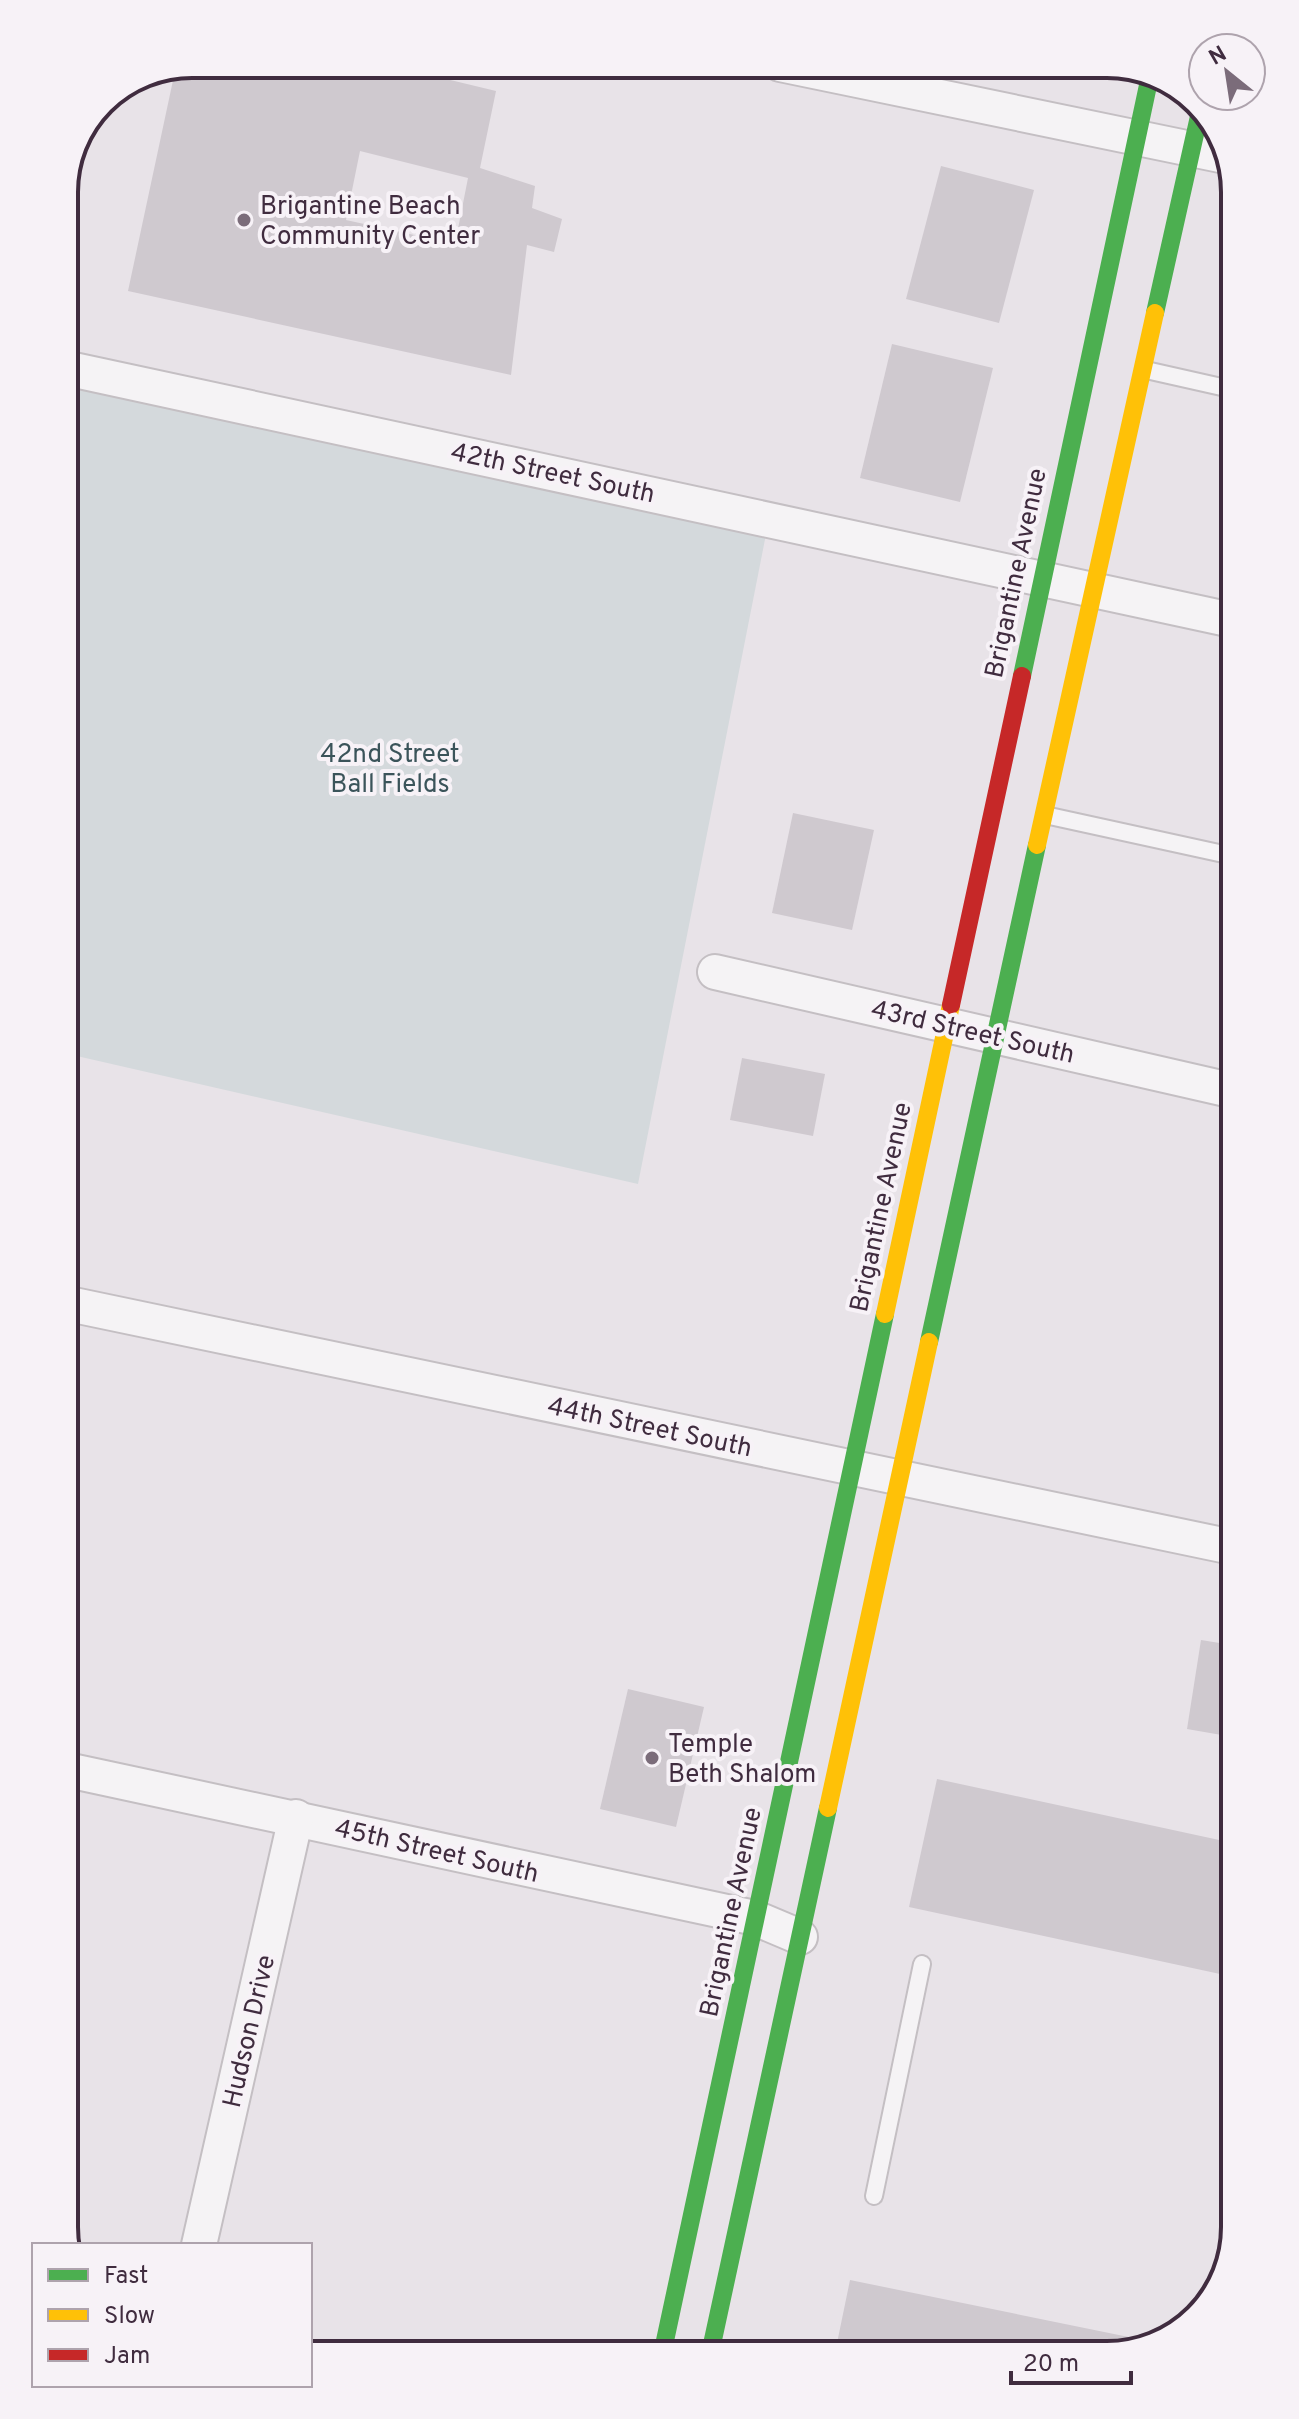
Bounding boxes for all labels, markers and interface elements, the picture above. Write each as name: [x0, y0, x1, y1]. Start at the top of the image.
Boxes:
north arrow: [1187, 32, 1267, 112]
text: N: [1205, 41, 1232, 72]
place label: Brigantine Beach Community Center: [260, 191, 480, 254]
marker: Brigantine Beach Community Center: [235, 211, 253, 229]
street label: 42th Street South: [447, 437, 658, 512]
street label: Brigantine Avenue: [979, 466, 1056, 681]
park label: 42nd Street Ball Fields: [320, 739, 460, 802]
street label: 43rd Street South: [867, 994, 1077, 1073]
street label: Brigantine Avenue: [844, 1100, 921, 1315]
street label: 44th Street South: [544, 1391, 755, 1466]
place label: Temple Beth Shalom: [668, 1729, 816, 1792]
marker: Temple Beth Shalom: [643, 1749, 661, 1767]
street label: Brigantine Avenue: [694, 1805, 771, 2020]
street label: 45th Street South: [331, 1813, 542, 1892]
street label: Hudson Drive: [217, 1952, 284, 2111]
legend: [32, 2243, 312, 2387]
text: Fast: [104, 2262, 148, 2292]
text: Slow: [104, 2302, 155, 2332]
scale bar: [1011, 2335, 1131, 2385]
text: Jam: [104, 2342, 150, 2372]
text: 20 m: [1023, 2350, 1079, 2380]

